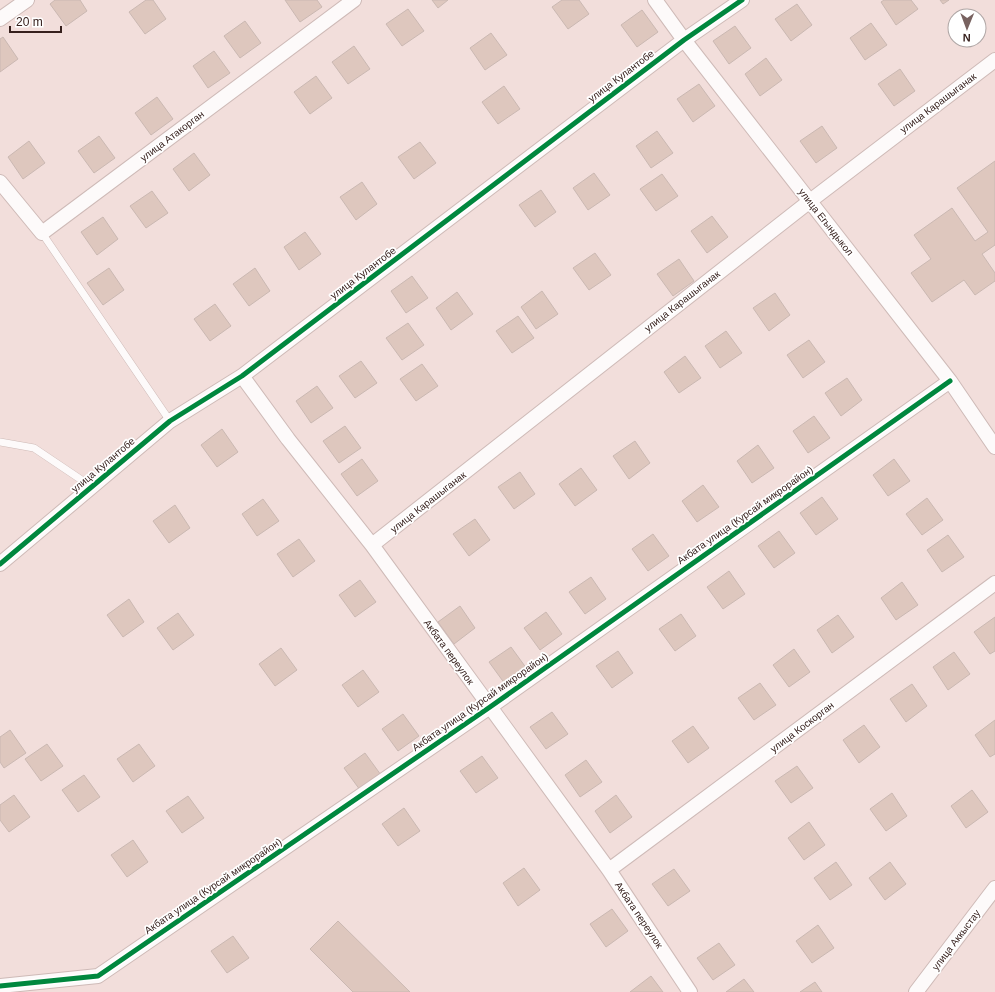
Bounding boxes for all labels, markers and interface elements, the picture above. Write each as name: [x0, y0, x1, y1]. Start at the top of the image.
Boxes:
scale bar: [10, 8, 61, 34]
north arrow: [947, 8, 987, 48]
text: 20 m: [16, 15, 43, 29]
text: N: [963, 32, 971, 44]
street label: улица Кулантобе: [586, 48, 656, 104]
street label: улица Карашыганак: [898, 70, 979, 135]
street label: улица Атакорган: [138, 108, 206, 164]
street label: улица Егындыкол: [796, 186, 856, 258]
street label: улица Кулантобе: [328, 245, 398, 301]
street label: улица Карашыганак: [642, 268, 722, 334]
street label: улица Кулантобе: [69, 435, 137, 495]
street label: Акбата улица (Курсай микрорайон): [675, 464, 815, 566]
street label: улица Карашыганак: [388, 469, 468, 535]
street label: Акбата переулок: [422, 617, 477, 687]
street label: Акбата улица (Курсай микрорайон): [410, 651, 550, 753]
street label: улица Коскорган: [768, 700, 836, 754]
street label: Акбата улица (Курсай микрорайон): [142, 836, 284, 936]
street label: Акбата переулок: [613, 880, 666, 951]
street label: улица Аккыстау: [930, 908, 982, 972]

